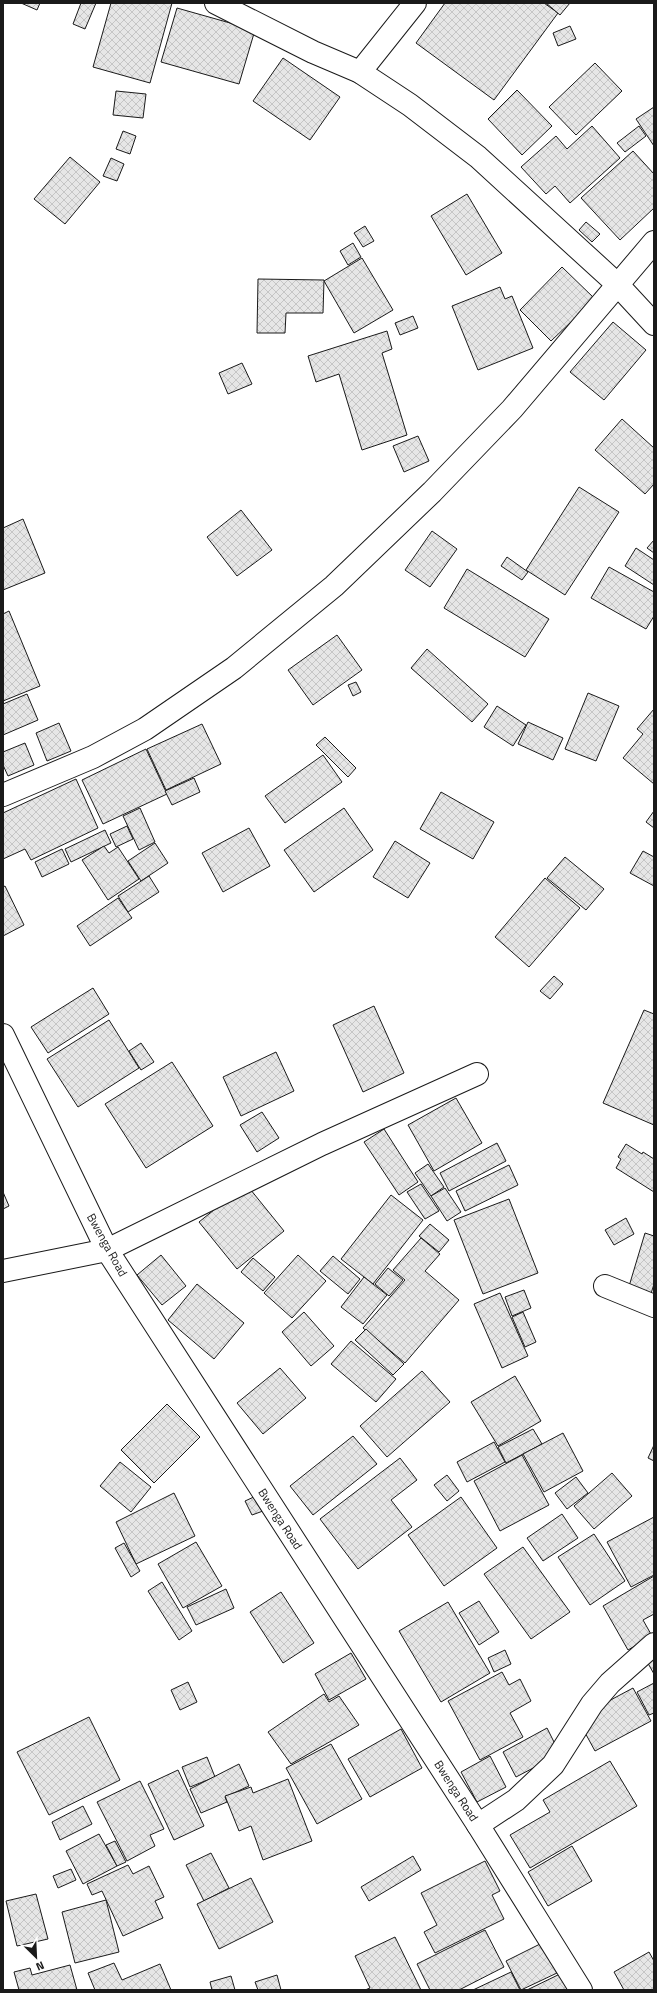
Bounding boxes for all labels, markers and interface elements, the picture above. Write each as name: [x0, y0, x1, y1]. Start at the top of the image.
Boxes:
street label: Bwenga Road: [82, 1210, 133, 1280]
street label: Bwenga Road: [253, 1484, 307, 1553]
street label: Bwenga Road: [429, 1756, 483, 1825]
north arrow: [16, 1937, 56, 1977]
text: N: [33, 1957, 47, 1975]

